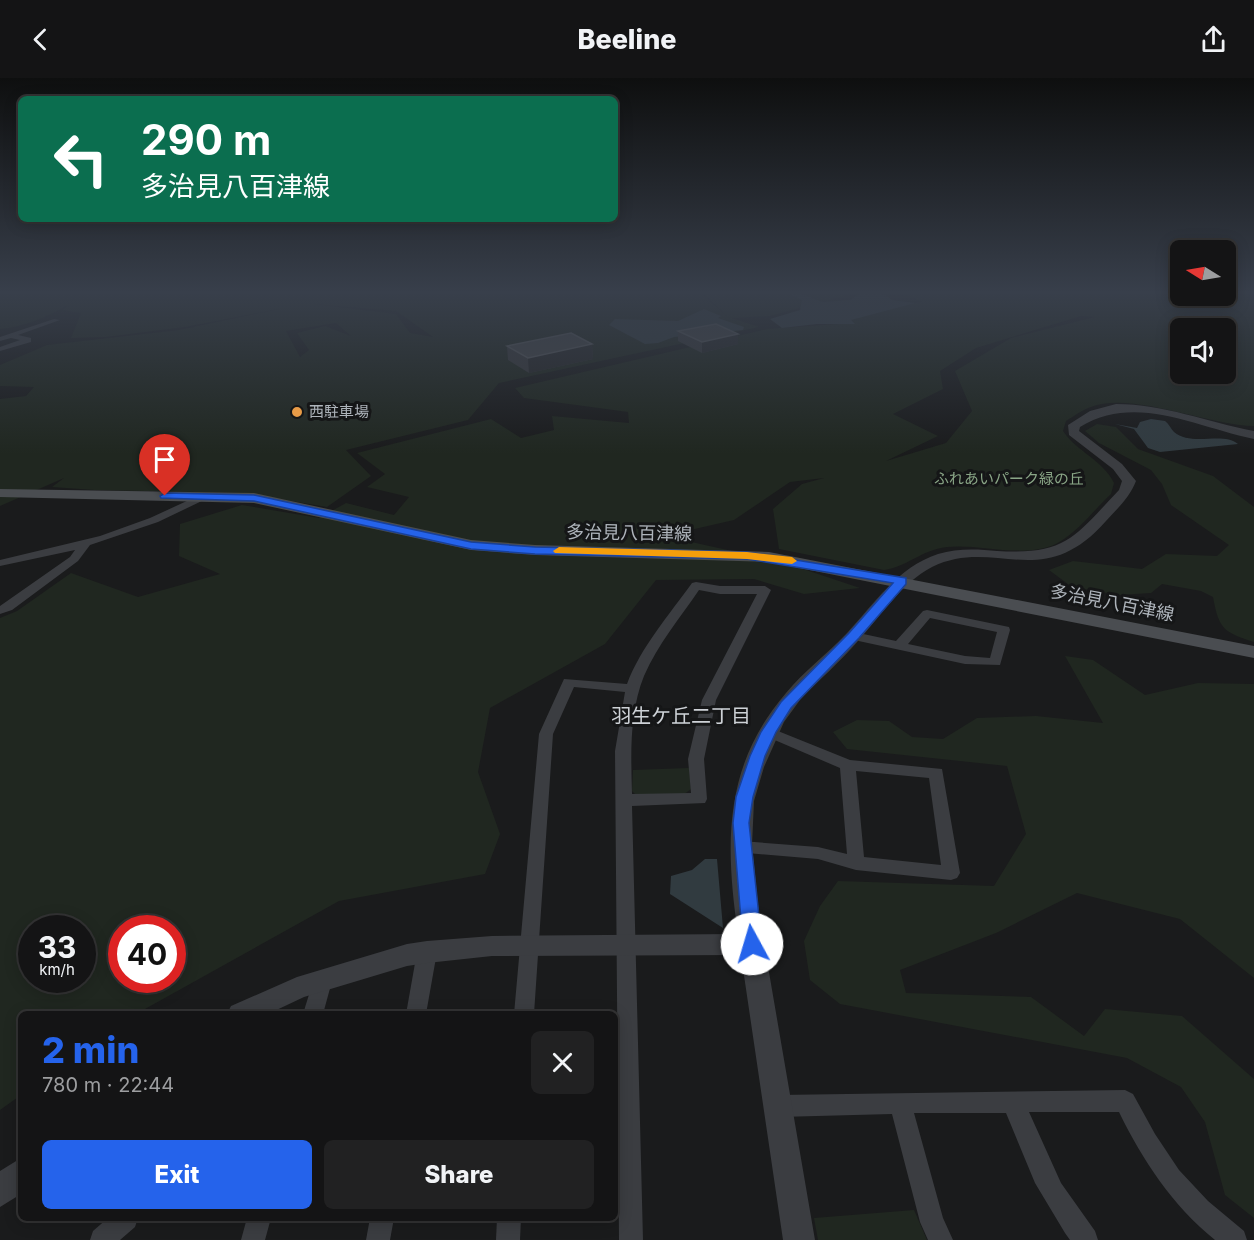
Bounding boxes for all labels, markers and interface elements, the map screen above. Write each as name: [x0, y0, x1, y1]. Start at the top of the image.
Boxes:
icon: back: [24, 23, 57, 56]
text: Beeline: [577, 23, 677, 56]
icon: share: [1197, 23, 1230, 56]
text: 290 m: [141, 114, 271, 165]
icon: left: [42, 120, 120, 198]
text: 多治見八百津線: [141, 170, 330, 203]
north arrow: [1170, 240, 1236, 306]
map controls: [1170, 240, 1236, 384]
button: sound: [1170, 318, 1236, 384]
place label: 西駐車場: [309, 402, 369, 421]
marker: 西駐車場: [290, 405, 304, 419]
pin: [139, 434, 190, 496]
icon: arrive: [148, 443, 181, 476]
park label: ふれあいパーク緑の丘: [934, 469, 1084, 488]
street label: 多治見八百津線: [566, 521, 692, 544]
street label: 多治見八百津線: [1048, 580, 1176, 625]
district label: 羽生ケ丘二丁目: [611, 704, 751, 728]
position arrow: [720, 912, 784, 976]
speed limit sign: 40: [108, 915, 186, 993]
text: 33: [38, 929, 76, 965]
text: km/h: [39, 960, 75, 979]
text: 2 min: [42, 1028, 139, 1072]
button: close: [531, 1031, 594, 1094]
text: 780 m · 22:44: [42, 1073, 174, 1097]
button: Exit: [42, 1140, 312, 1209]
button: Share: [324, 1140, 594, 1209]

